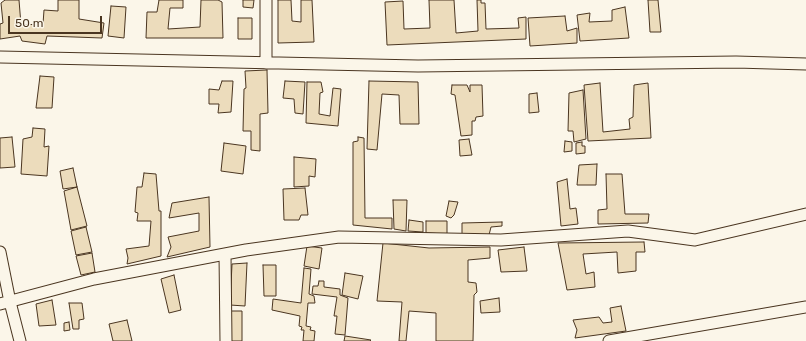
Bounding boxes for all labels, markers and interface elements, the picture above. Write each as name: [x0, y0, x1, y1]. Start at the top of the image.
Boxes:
scale bar: [10, 8, 104, 34]
text: 50 m: [15, 16, 43, 30]

